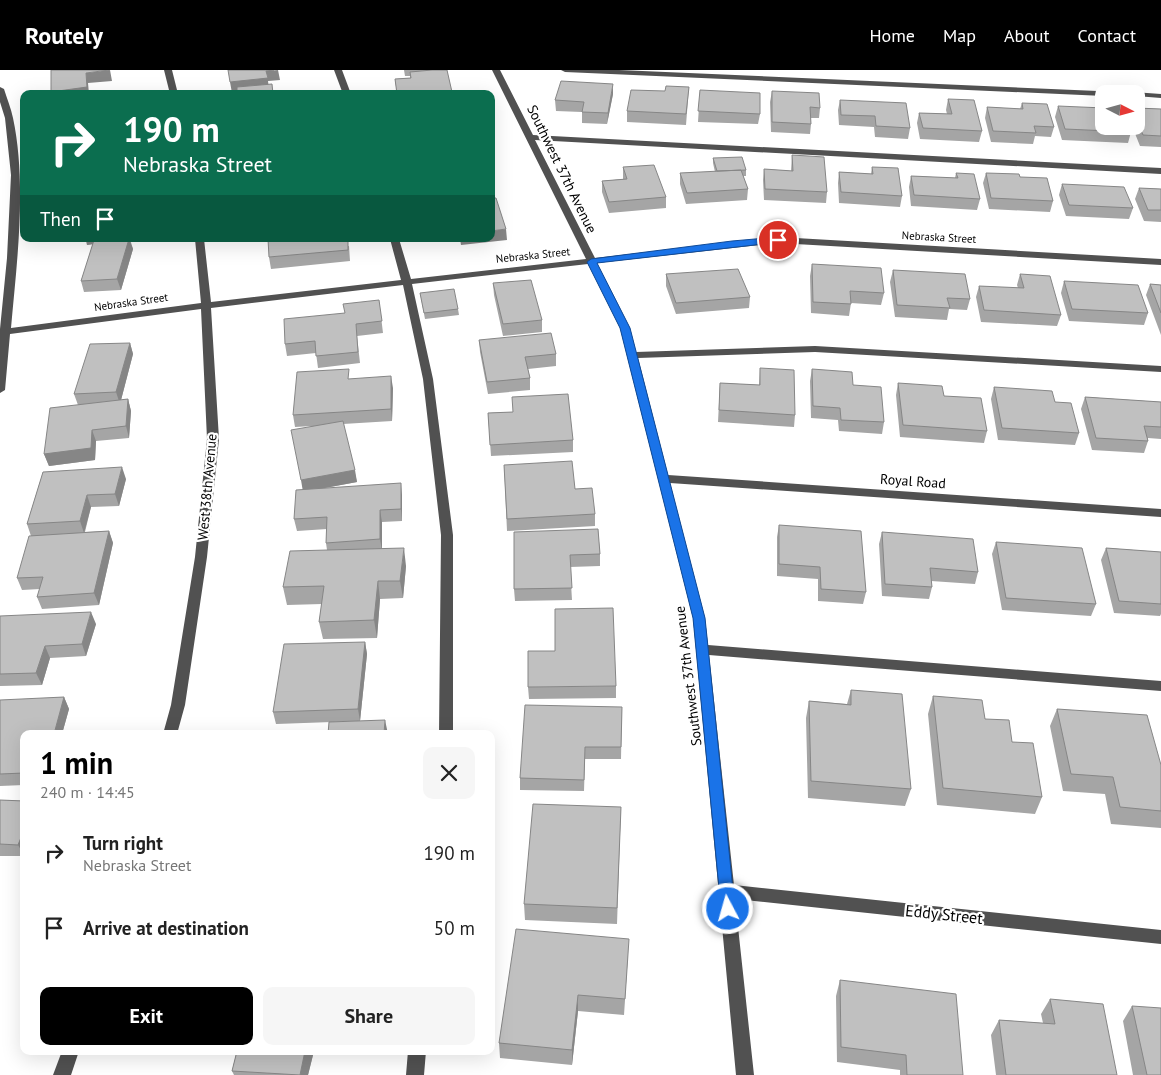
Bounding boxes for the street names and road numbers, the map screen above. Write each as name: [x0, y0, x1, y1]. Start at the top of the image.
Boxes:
street label: Southwest 37th Avenue: [523, 102, 601, 236]
street label: Nebraska Street: [901, 228, 977, 246]
street label: Nebraska Street: [495, 244, 571, 266]
street label: Nebraska Street: [93, 290, 169, 314]
street label: West 38th Avenue: [193, 433, 221, 541]
street label: Royal Road: [879, 470, 947, 492]
street label: Southwest 37th Avenue: [670, 605, 706, 747]
street label: Eddy Street: [904, 900, 984, 928]

